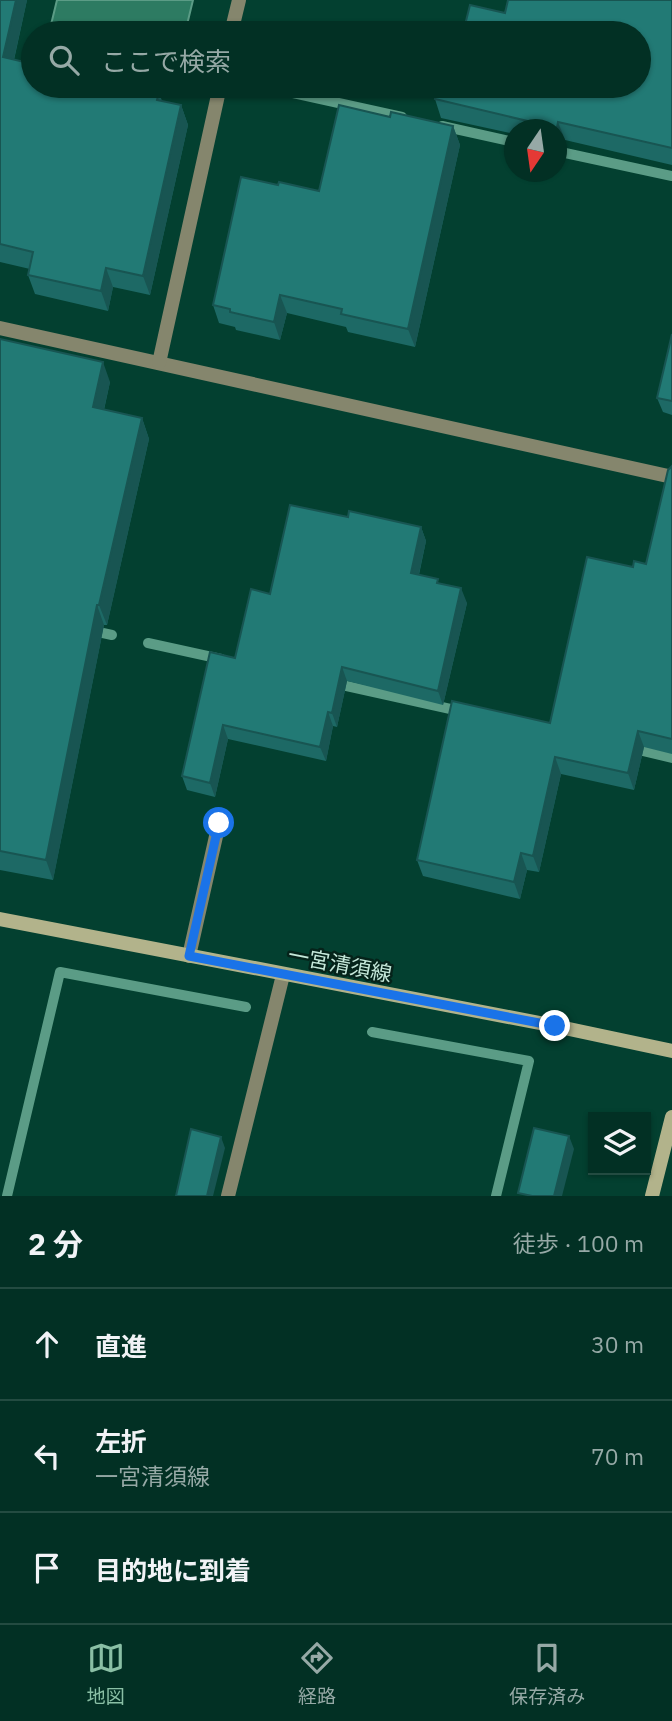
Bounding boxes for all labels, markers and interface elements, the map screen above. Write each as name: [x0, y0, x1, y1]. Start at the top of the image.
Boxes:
search box: [21, 21, 651, 98]
icon: search: [45, 41, 83, 79]
text: ここで検索: [101, 44, 231, 78]
north arrow: [504, 119, 567, 182]
route start: [203, 807, 234, 838]
street label: 一宮清須線: [286, 940, 394, 988]
route end: [539, 1010, 570, 1041]
map controls: [588, 1112, 651, 1175]
button: layers: [588, 1112, 651, 1175]
text: 2 分: [28, 1224, 83, 1263]
text: 徒歩 · 100 m: [513, 1228, 644, 1258]
icon: ahead: [28, 1325, 66, 1363]
text: 直進: [95, 1329, 147, 1363]
text: 30 m: [591, 1329, 644, 1359]
text: 左折: [95, 1424, 147, 1458]
icon: left: [28, 1437, 66, 1475]
text: 70 m: [591, 1441, 644, 1471]
text: 一宮清須線: [95, 1461, 210, 1491]
icon: arrive: [28, 1549, 66, 1587]
text: 目的地に到着: [95, 1553, 251, 1587]
tab: 地図: [87, 1639, 125, 1708]
tab: 経路: [298, 1639, 336, 1708]
tab: 保存済み: [509, 1639, 585, 1708]

